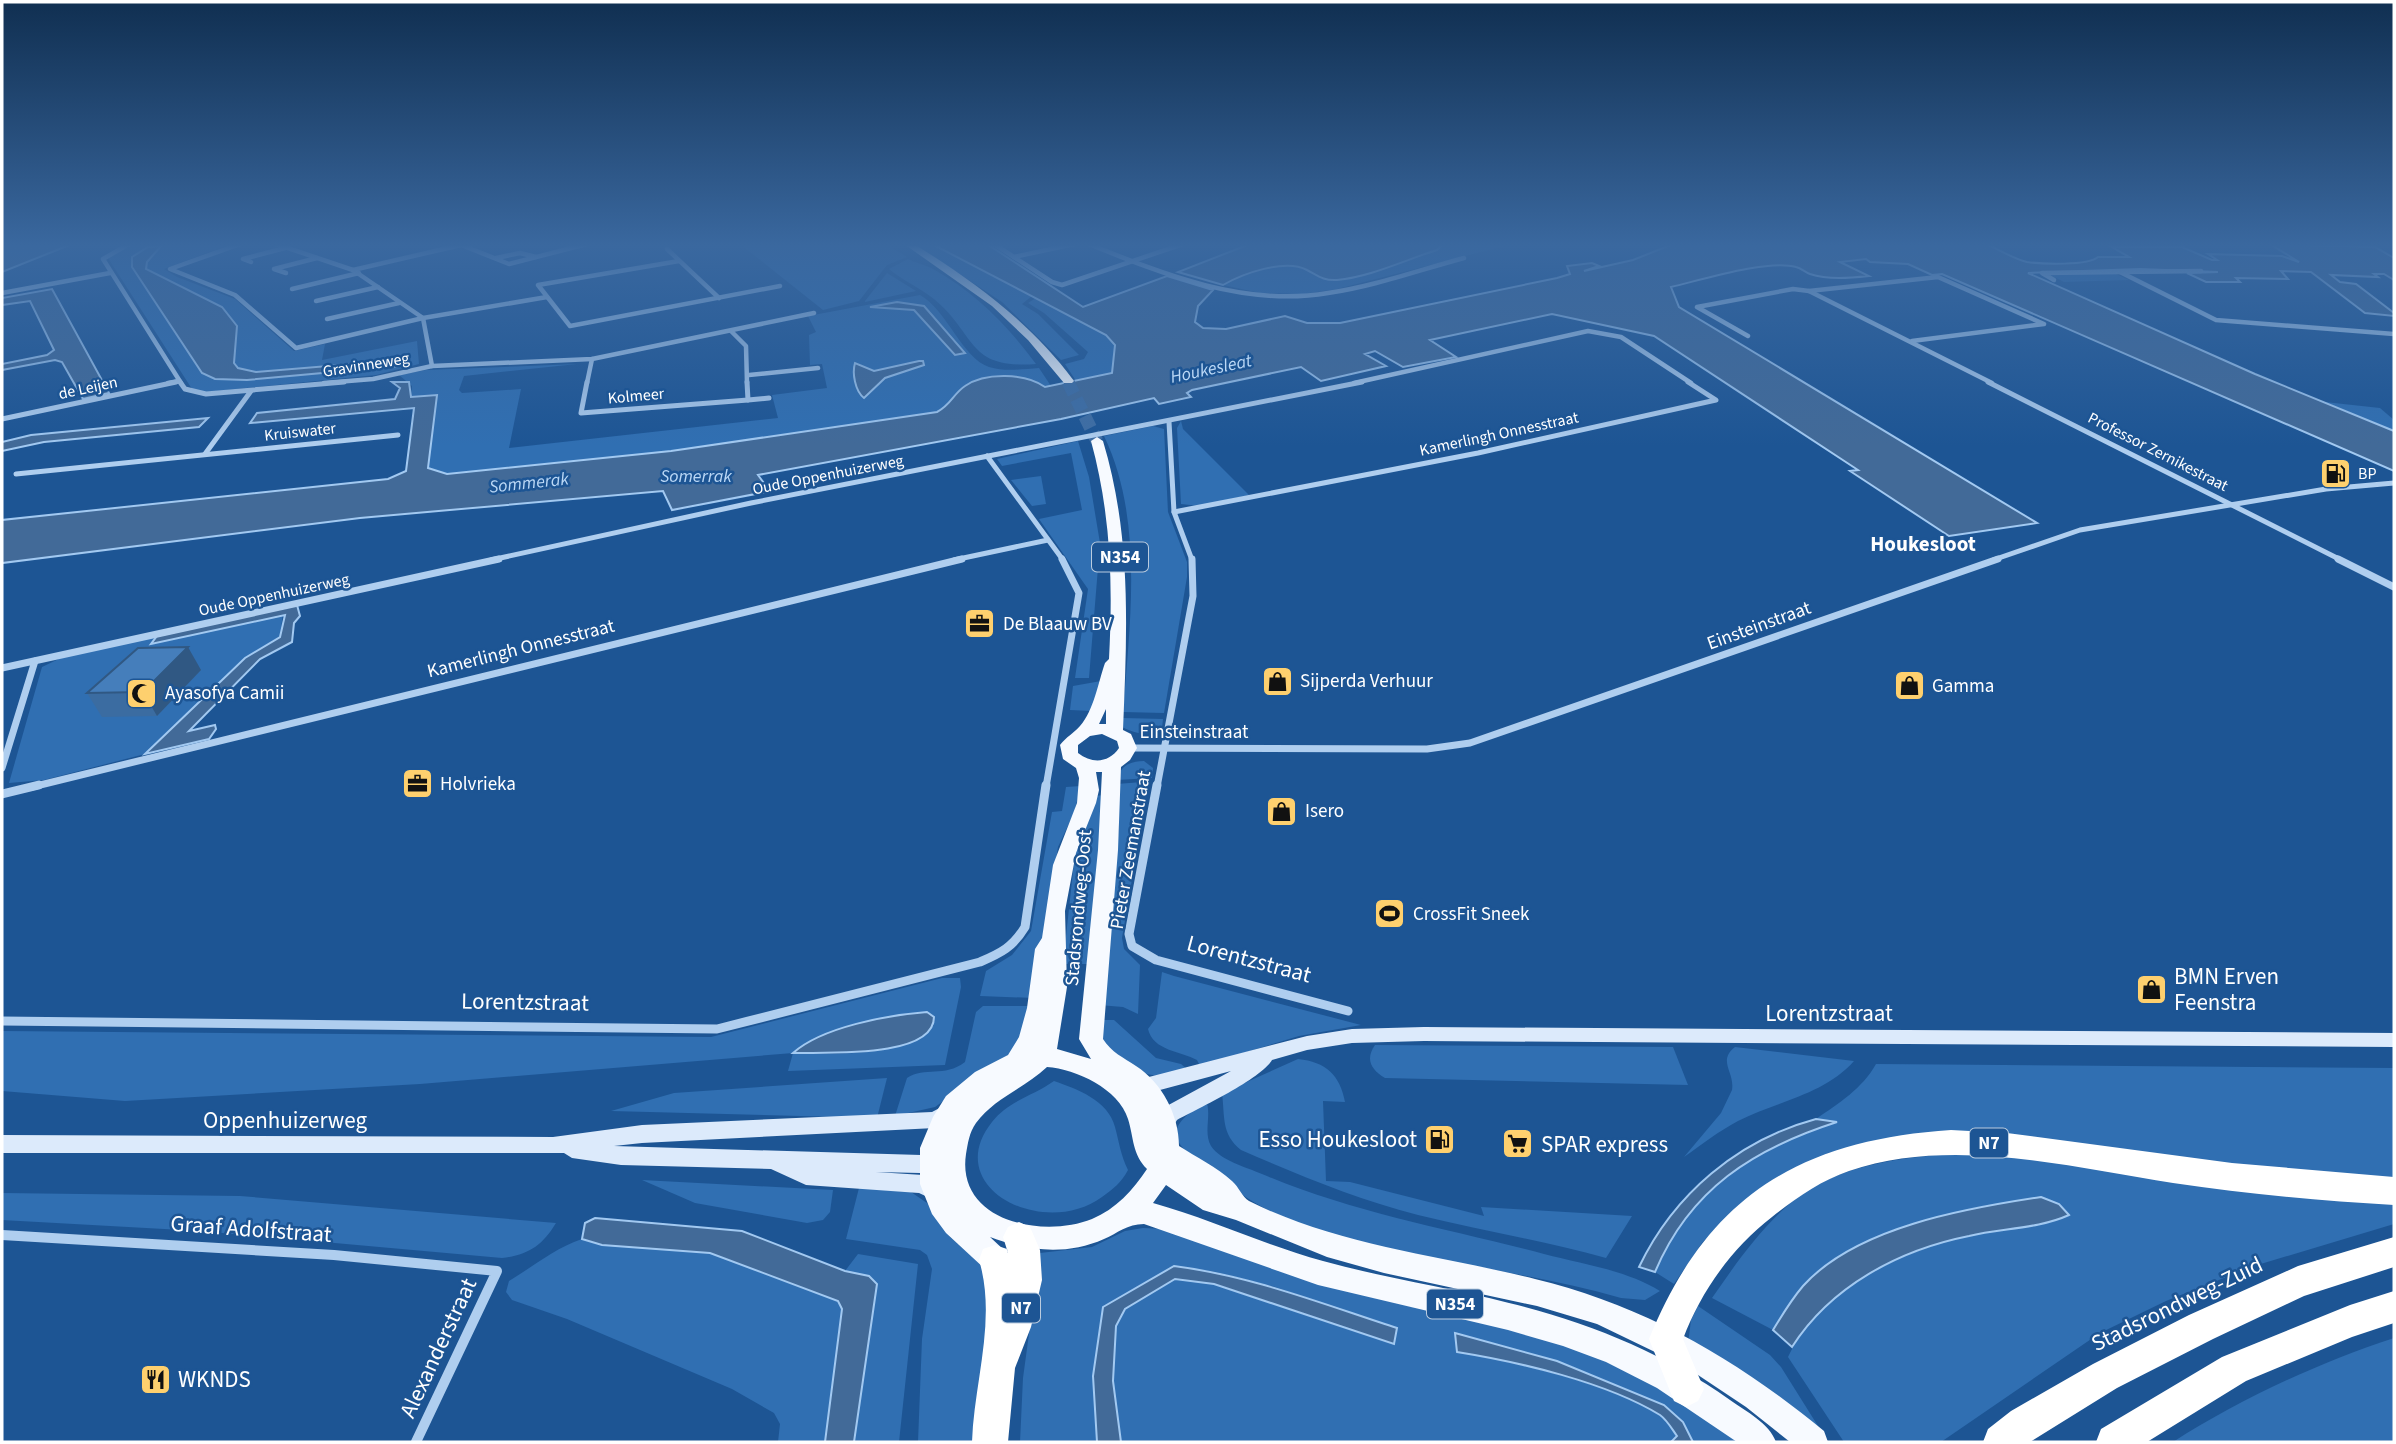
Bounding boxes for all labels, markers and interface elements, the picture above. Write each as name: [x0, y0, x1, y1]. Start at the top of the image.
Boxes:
street label: Gravinneweg: [321, 347, 411, 383]
water label: Houkesleat: [1168, 348, 1255, 390]
street label: de Leijen: [56, 371, 120, 405]
street label: Kolmeer: [607, 383, 666, 409]
street label: Kamerlingh Onnesstraat: [1418, 406, 1581, 462]
street label: Professor Zernikestraat: [2084, 407, 2232, 497]
street label: Kruiswater: [263, 417, 337, 447]
street label: Oude Oppenhuizerweg: [751, 450, 905, 500]
fuel station icon: BP: [2318, 457, 2352, 491]
place label: BP: [2358, 463, 2376, 485]
water label: Somerrak: [660, 464, 732, 489]
water label: Sommerak: [488, 466, 570, 500]
district label: Houkesloot: [1870, 529, 1976, 559]
road number: N354: [1092, 542, 1148, 572]
street label: Oude Oppenhuizerweg: [197, 568, 351, 622]
street label: Einsteinstraat: [1703, 595, 1815, 657]
office icon: De Blaauw BV: [963, 607, 997, 641]
place label: De Blaauw BV: [1003, 611, 1112, 638]
street label: Kamerlingh Onnesstraat: [424, 613, 618, 685]
shop icon: Sijperda Verhuur: [1260, 664, 1294, 698]
place label: Sijperda Verhuur: [1300, 668, 1433, 695]
shop icon: Gamma: [1892, 669, 1926, 703]
place label: Gamma: [1932, 673, 1994, 700]
mosque icon: Ayasofya Camii: [125, 676, 159, 710]
place label: Ayasofya Camii: [165, 680, 284, 707]
street label: Einsteinstraat: [1140, 719, 1249, 746]
office icon: Holvrieka: [400, 767, 434, 801]
street label: Pieter Zeemanstraat: [1104, 768, 1158, 931]
place label: Holvrieka: [440, 771, 516, 798]
shop icon: Isero: [1265, 794, 1299, 828]
place label: Isero: [1305, 798, 1344, 825]
street label: Stadsrondweg-Oost: [1059, 828, 1099, 987]
sports icon: CrossFit Sneek: [1373, 897, 1407, 931]
place label: CrossFit Sneek: [1413, 901, 1530, 928]
street label: Lorentzstraat: [1183, 927, 1315, 992]
place label: BMN Erven Feenstra: [2174, 960, 2279, 1019]
shop icon: BMN Erven Feenstra: [2134, 972, 2168, 1006]
street label: Lorentzstraat: [461, 984, 589, 1020]
street label: Lorentzstraat: [1765, 997, 1893, 1030]
street label: Oppenhuizerweg: [203, 1104, 367, 1137]
fuel station icon: Esso Houkesloot: [1423, 1122, 1457, 1156]
place label: Esso Houkesloot: [1258, 1123, 1417, 1156]
supermarket icon: SPAR express: [1501, 1127, 1535, 1161]
place label: SPAR express: [1541, 1128, 1668, 1161]
road number: N7: [1970, 1128, 2008, 1158]
street label: Graaf Adolfstraat: [169, 1207, 333, 1251]
street label: Stadsrondweg-Zuid: [2086, 1248, 2268, 1360]
street label: Alexanderstraat: [391, 1272, 485, 1423]
road number: N354: [1427, 1289, 1483, 1318]
road number: N7: [1002, 1294, 1040, 1322]
restaurant icon: WKNDS: [138, 1362, 172, 1396]
place label: WKNDS: [178, 1363, 251, 1396]

